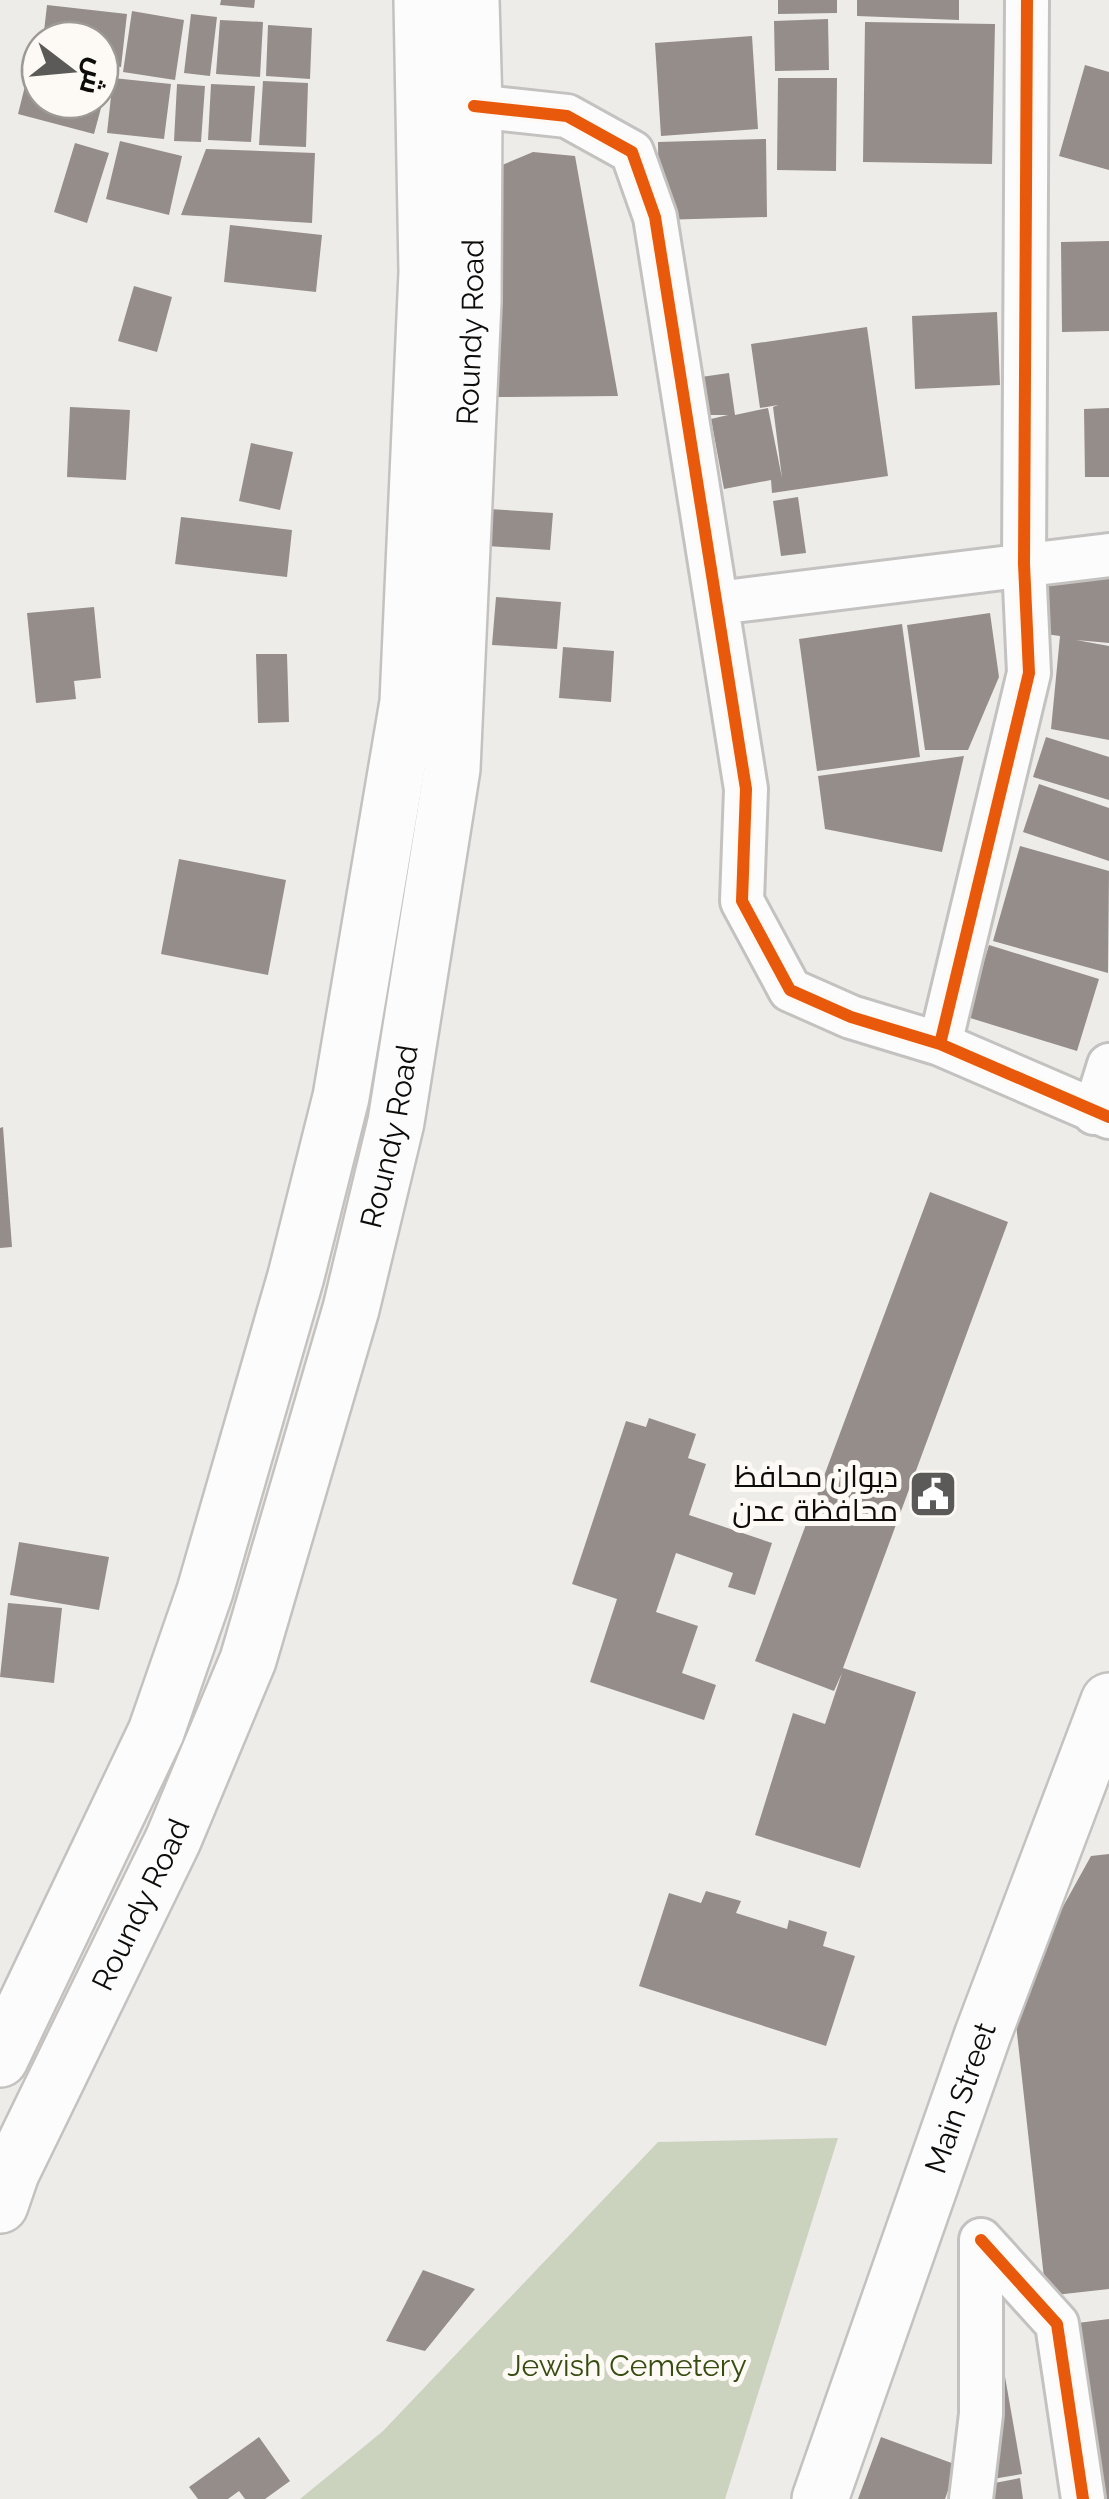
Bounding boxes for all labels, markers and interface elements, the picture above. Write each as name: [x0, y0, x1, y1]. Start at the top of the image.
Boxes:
north arrow: [20, 20, 120, 120]
text: ش: [73, 55, 114, 99]
street label: Roundy Road: [449, 239, 490, 426]
street label: Roundy Road: [353, 1042, 425, 1231]
place label: ديوان محافظ محافظة عدن: [732, 1459, 898, 1528]
public building icon: ديوان محافظ محافظة عدن: [907, 1468, 959, 1520]
street label: Roundy Road: [85, 1814, 197, 1996]
street label: Main Street: [918, 2017, 1003, 2178]
park label: Jewish Cemetery: [507, 2348, 747, 2383]

